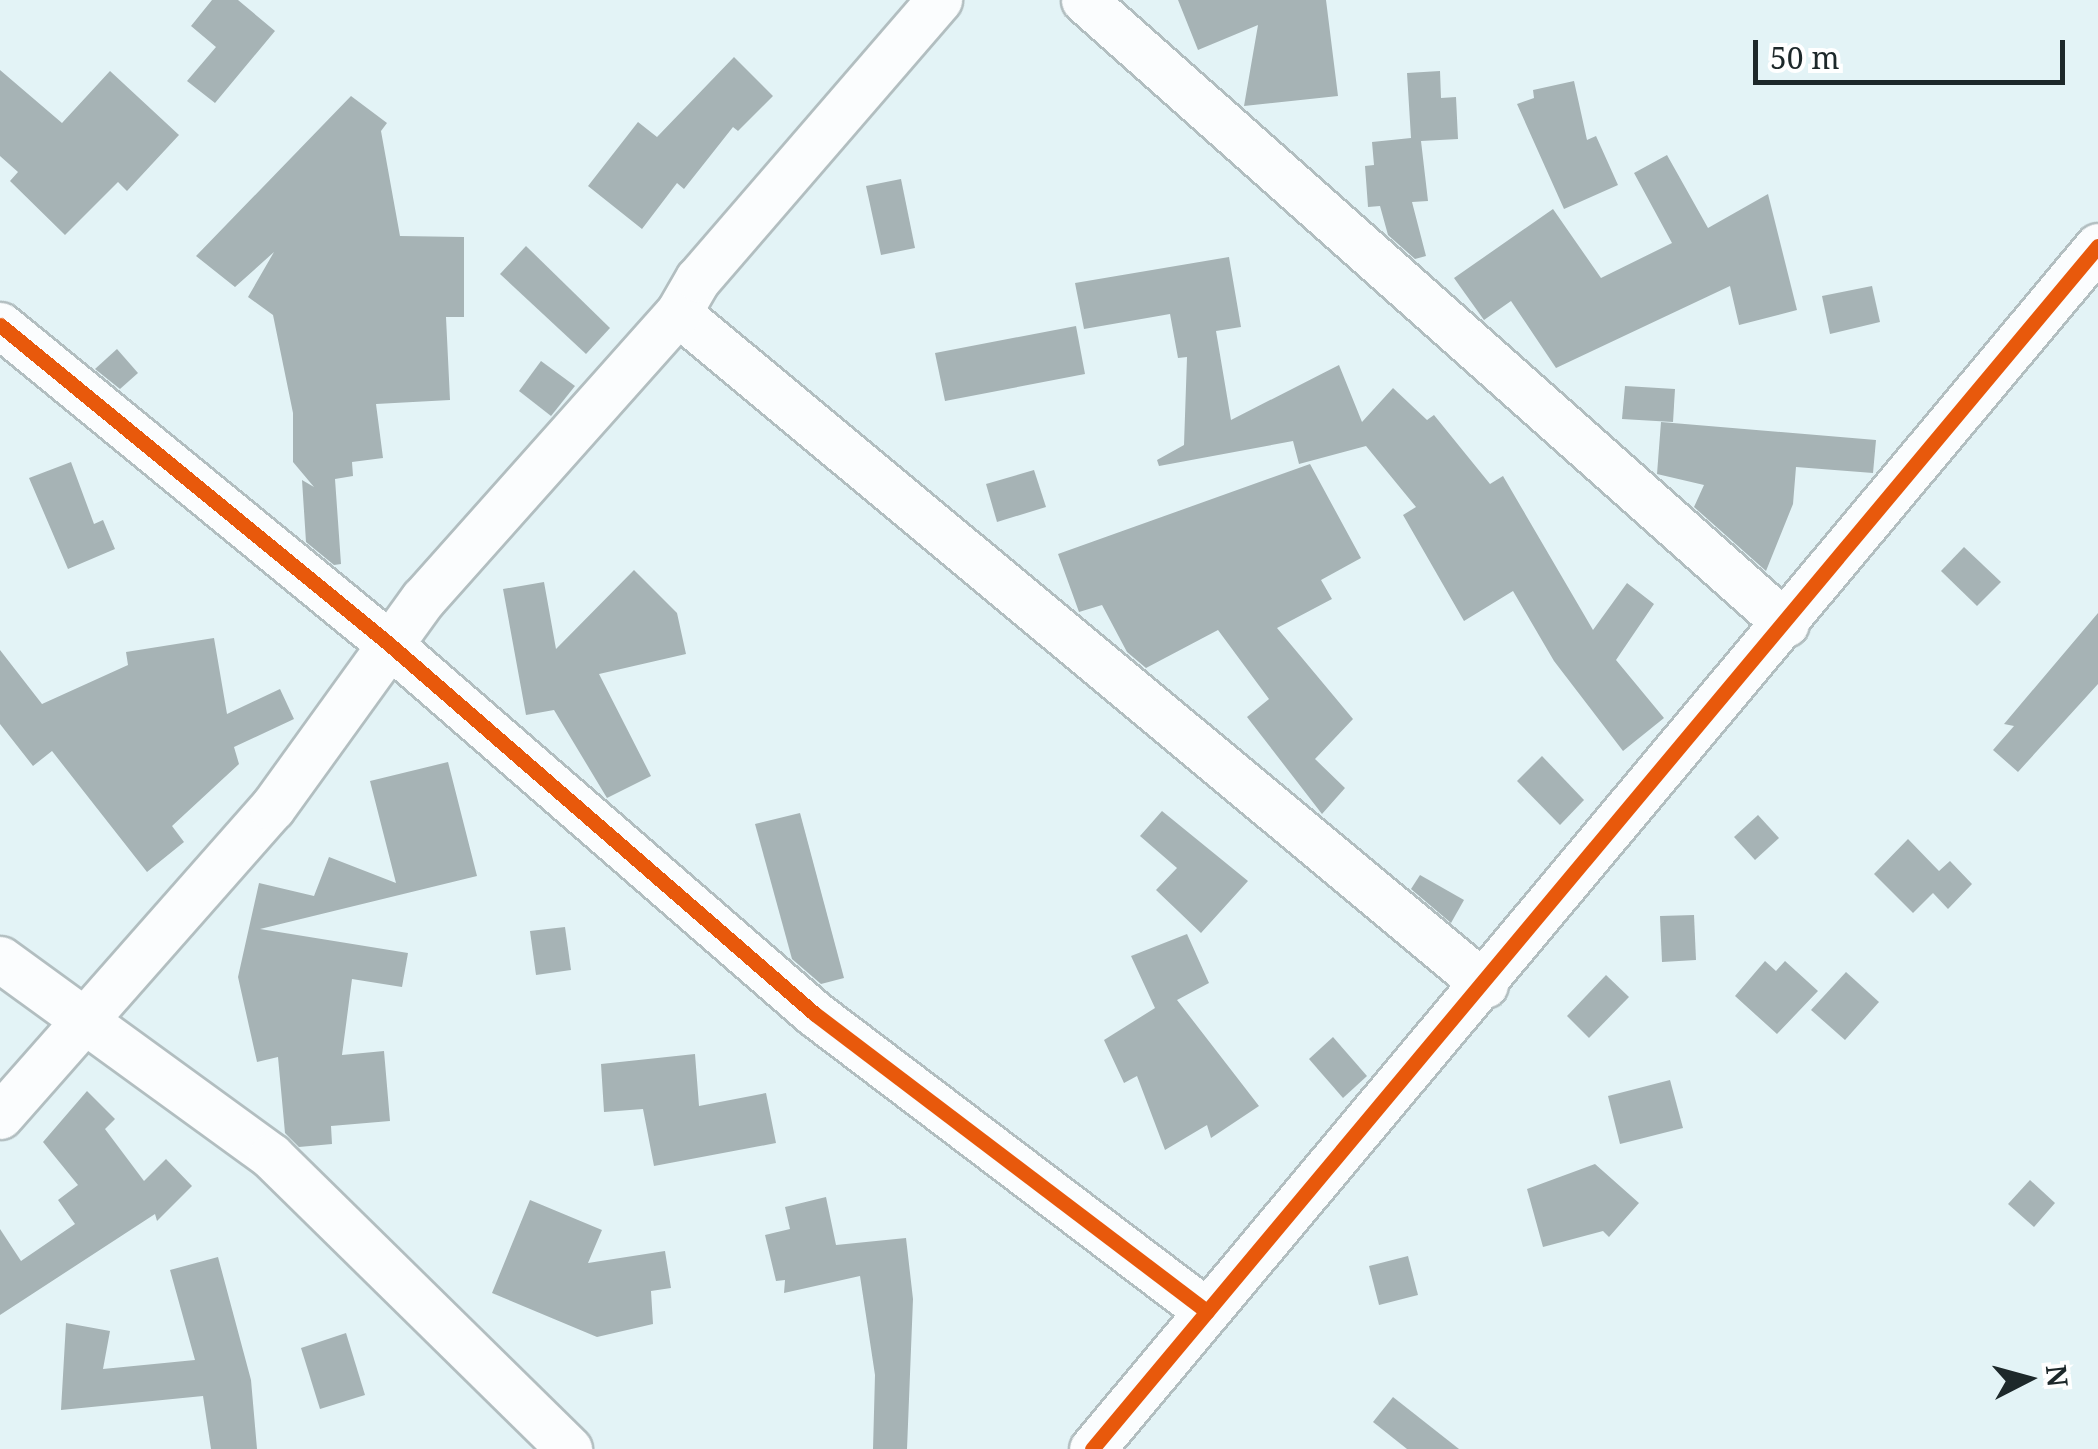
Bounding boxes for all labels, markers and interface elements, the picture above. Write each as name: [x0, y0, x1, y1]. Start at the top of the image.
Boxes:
scale bar: [1758, 20, 2070, 82]
text: 50 m: [1770, 37, 1840, 78]
north arrow: [1978, 1329, 2078, 1429]
text: N: [2038, 1363, 2078, 1389]

